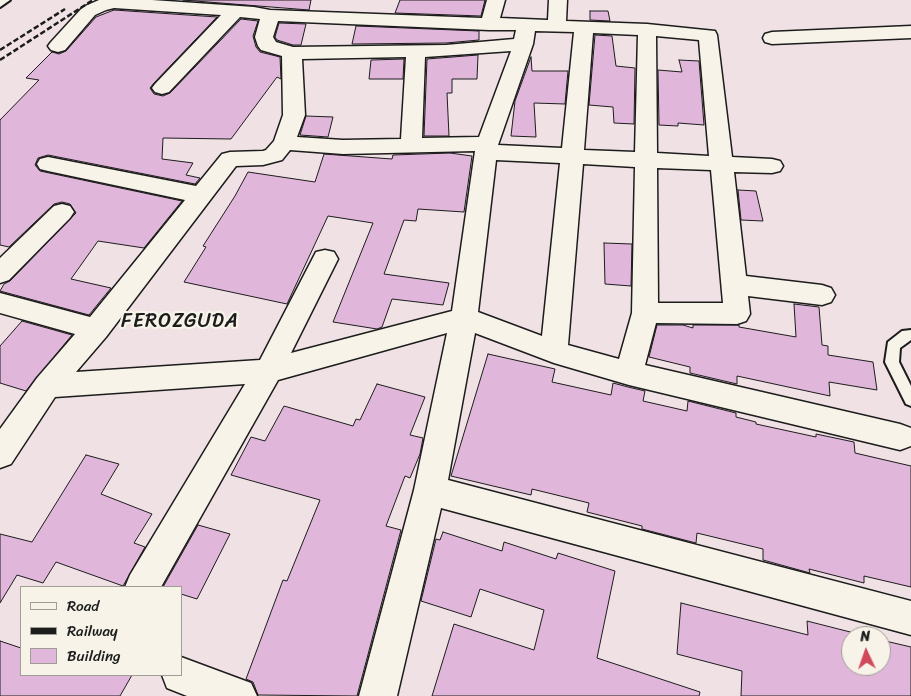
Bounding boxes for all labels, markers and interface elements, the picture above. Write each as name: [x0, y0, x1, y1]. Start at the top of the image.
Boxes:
district label: FEROZGUDA: [120, 310, 240, 334]
legend: [20, 586, 182, 676]
text: Road: [67, 593, 99, 619]
text: Railway: [67, 618, 118, 644]
text: N: [860, 624, 871, 649]
north arrow: [841, 626, 891, 676]
text: Building: [67, 643, 121, 669]

